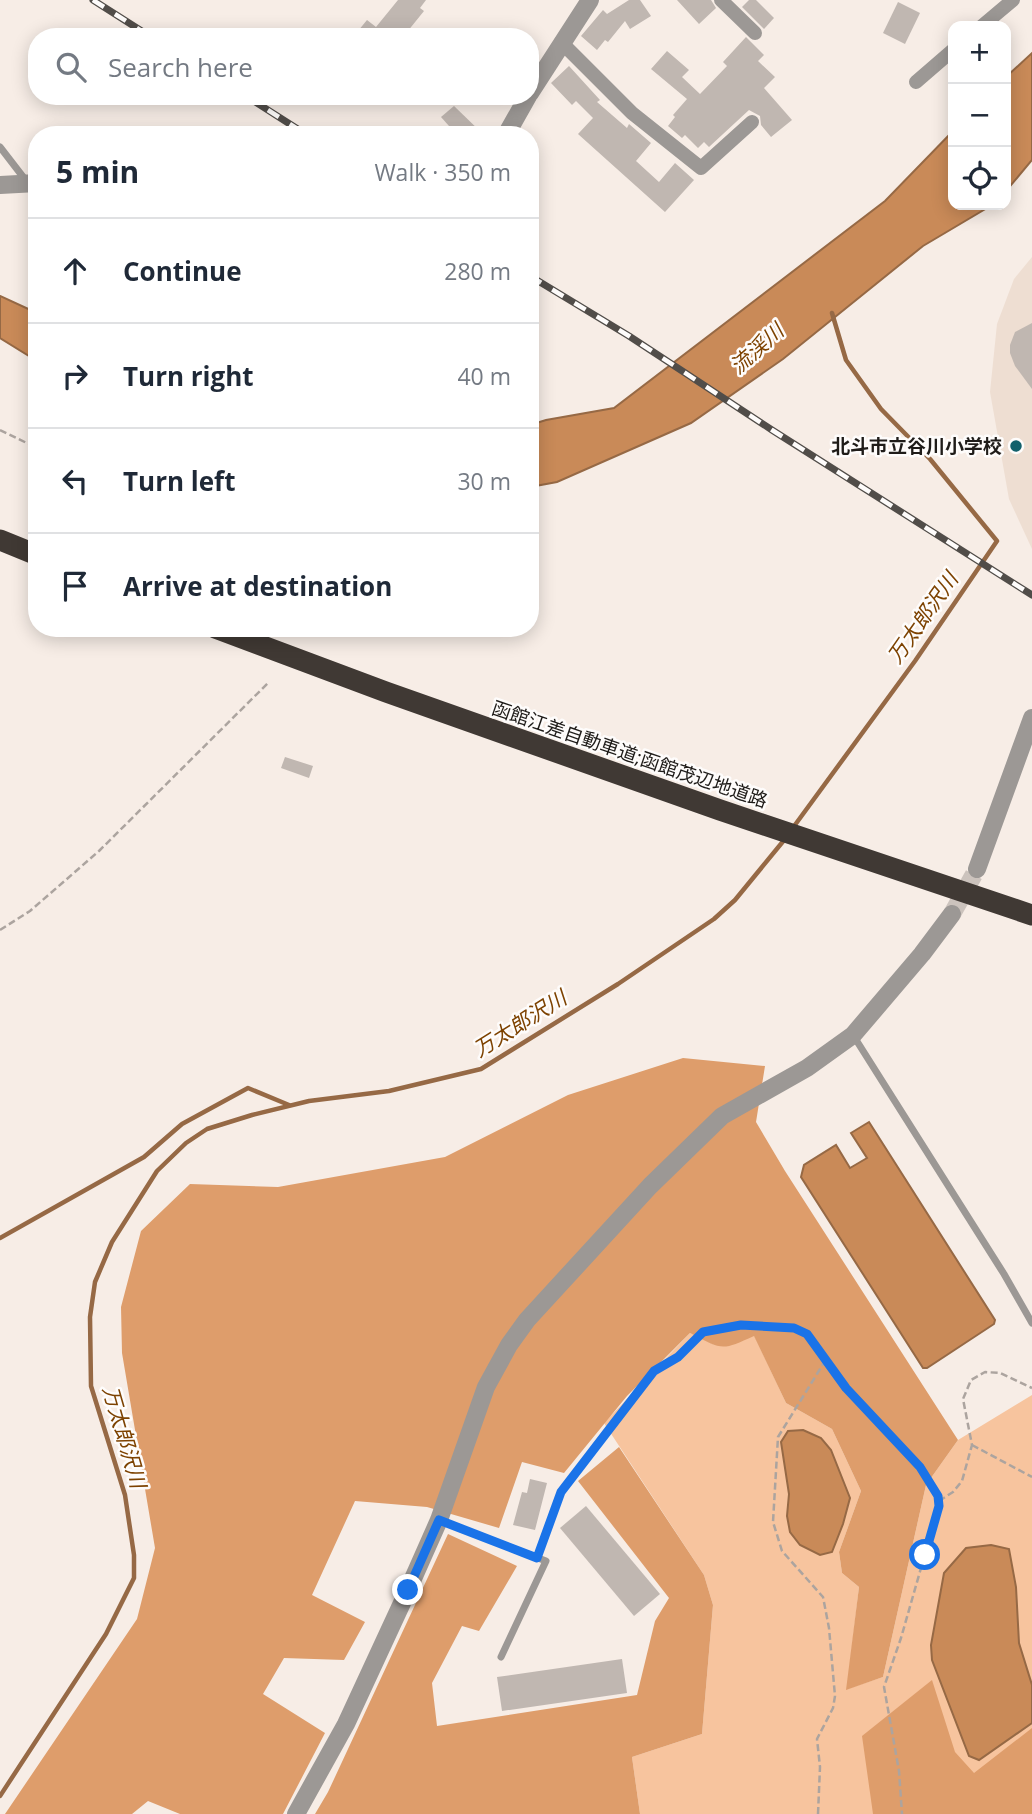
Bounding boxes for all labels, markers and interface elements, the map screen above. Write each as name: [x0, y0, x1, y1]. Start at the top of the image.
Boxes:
map controls: [948, 21, 1011, 210]
button: +: [948, 21, 1011, 84]
search box: [28, 28, 539, 105]
icon: search: [52, 48, 90, 86]
text: Search here: [108, 49, 253, 85]
button: −: [948, 84, 1011, 147]
button: locate: [948, 147, 1011, 210]
text: 5 min: [56, 151, 139, 192]
text: Walk · 350 m: [374, 156, 511, 188]
icon: ahead: [56, 252, 94, 290]
text: Continue: [123, 253, 242, 289]
text: 280 m: [444, 255, 511, 287]
water label: 流渓川: [724, 315, 791, 380]
icon: right: [56, 357, 94, 395]
text: Turn right: [123, 358, 254, 394]
text: 40 m: [457, 360, 511, 392]
place label: 北斗市立谷川小学校: [831, 433, 1002, 459]
marker: 北斗市立谷川小学校: [1008, 438, 1024, 454]
icon: left: [56, 462, 94, 500]
text: Turn left: [123, 463, 235, 499]
text: 30 m: [457, 465, 511, 497]
water label: 万太郎沢川: [881, 565, 965, 668]
icon: arrive: [56, 567, 94, 605]
text: Arrive at destination: [123, 568, 392, 604]
street label: 函館江差自動車道;函館茂辺地道路: [489, 695, 771, 813]
water label: 万太郎沢川: [468, 982, 573, 1063]
water label: 万太郎沢川: [97, 1382, 153, 1493]
route start: [909, 1539, 940, 1570]
route end: [392, 1574, 423, 1605]

